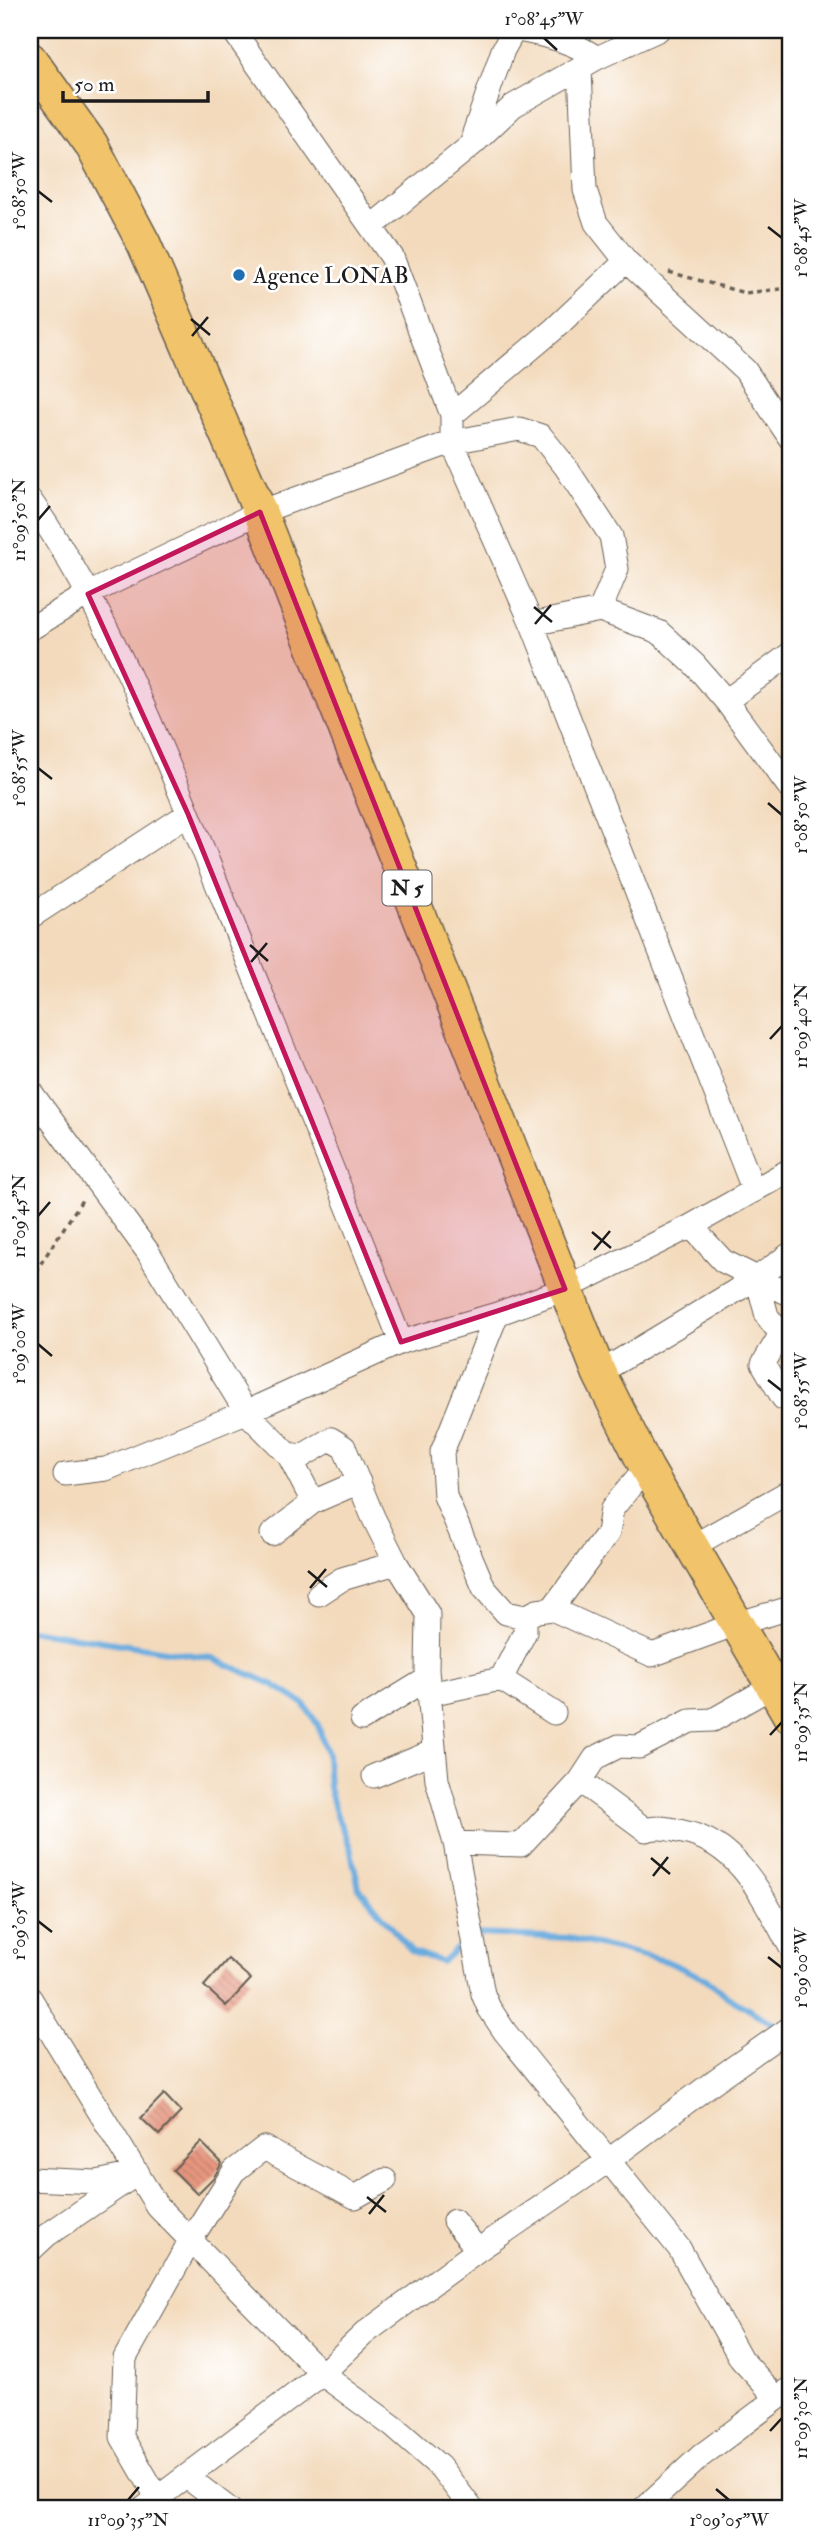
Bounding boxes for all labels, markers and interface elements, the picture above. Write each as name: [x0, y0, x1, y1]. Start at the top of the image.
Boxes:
text: 1°08'45"W: [505, 8, 584, 31]
scale bar: [63, 60, 208, 104]
text: 50 m: [74, 71, 115, 98]
text: 1°08'50"W: [8, 151, 31, 230]
text: 1°08'45"W: [790, 198, 813, 277]
place label: Agence LONAB: [252, 261, 409, 290]
marker: Agence LONAB: [231, 267, 247, 283]
text: 11°09'50"N: [8, 478, 31, 562]
text: 1°08'55"W: [8, 729, 31, 807]
text: 1°08'50"W: [790, 775, 813, 854]
road number: N 5: [382, 870, 432, 906]
text: 11°09'40"N: [790, 983, 813, 1069]
text: 11°09'45"N: [8, 1174, 31, 1258]
text: 1°09'00"W: [8, 1303, 31, 1384]
text: 1°08'55"W: [790, 1352, 813, 1430]
text: 11°09'35"N: [790, 1681, 813, 1763]
text: 1°09'05"W: [8, 1881, 31, 1961]
text: 1°09'00"W: [790, 1927, 813, 2008]
text: 11°09'30"N: [790, 2377, 813, 2459]
text: 11°09'35"N: [87, 2509, 169, 2532]
text: 1°09'05"W: [689, 2509, 769, 2532]

